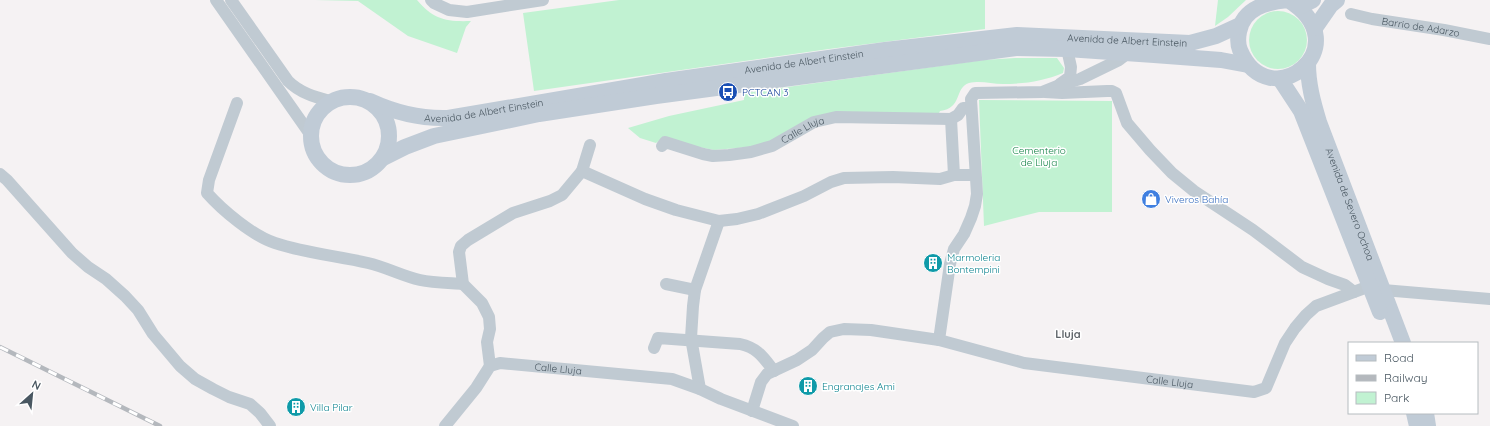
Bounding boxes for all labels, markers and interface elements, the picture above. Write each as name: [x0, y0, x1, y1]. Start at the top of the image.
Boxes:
street label: Barrio de Adarzo: [1381, 14, 1461, 39]
street label: Avenida de Albert Einstein: [1067, 31, 1187, 49]
street label: Avenida de Albert Einstein: [744, 47, 864, 76]
bus stop icon: PCTCAN 3: [717, 81, 739, 103]
place label: PCTCAN 3: [742, 86, 789, 99]
street label: Avenida de Albert Einstein: [424, 95, 544, 125]
street label: Calle Lluja: [778, 113, 825, 146]
park label: Cementerio de Lluja: [1012, 144, 1066, 169]
street label: Avenida de Severo Ochoa: [1323, 146, 1378, 262]
shop icon: Viveros Bahía: [1140, 188, 1162, 210]
place label: Viveros Bahía: [1165, 193, 1228, 206]
place label: Marmoleria Bontempini: [947, 251, 1000, 276]
building icon: Marmoleria Bontempini: [922, 252, 944, 274]
district label: Lluja: [1055, 327, 1081, 341]
legend: [1348, 342, 1478, 414]
text: Road: [1384, 350, 1414, 365]
street label: Calle Lluja: [534, 360, 582, 377]
text: Railway: [1384, 370, 1428, 385]
street label: Calle Lluja: [1145, 372, 1194, 391]
north arrow: [12, 374, 52, 414]
building icon: Engranajes Ami: [797, 375, 819, 397]
text: N: [30, 377, 43, 393]
place label: Engranajes Ami: [822, 380, 895, 393]
text: Park: [1384, 390, 1409, 405]
building icon: Villa Pilar: [285, 396, 307, 418]
place label: Villa Pilar: [310, 401, 353, 414]

